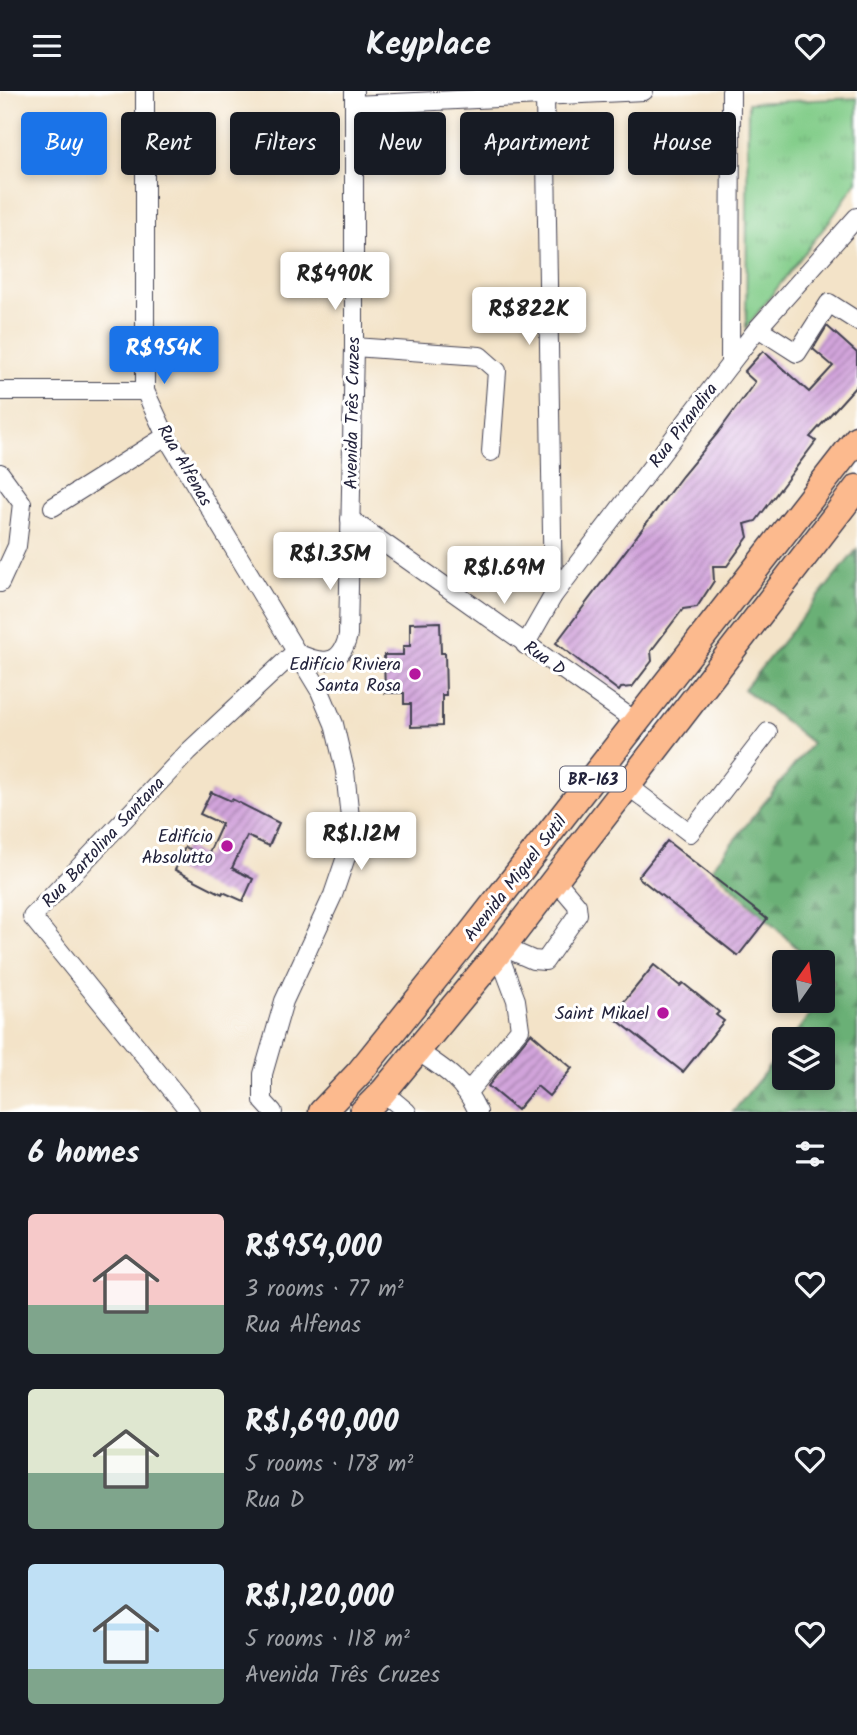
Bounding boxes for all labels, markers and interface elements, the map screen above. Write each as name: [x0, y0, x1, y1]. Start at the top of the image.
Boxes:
text: Keyplace: [366, 20, 491, 71]
icon: menu: [28, 27, 66, 65]
icon: heart: [791, 27, 829, 65]
chip: Buy: [21, 112, 107, 175]
chip: Rent: [121, 112, 216, 175]
chip: Filters: [230, 112, 340, 175]
chip: New: [354, 112, 446, 175]
chip: Apartment: [460, 112, 614, 175]
chip: House: [628, 112, 736, 175]
pin: R$490K: [278, 253, 392, 312]
text: R$490K: [296, 257, 374, 293]
pin: R$822K: [472, 287, 586, 347]
text: R$822K: [488, 292, 570, 328]
pin: R$954K: [107, 327, 221, 386]
text: R$954K: [125, 331, 203, 367]
street label: Avenida Três Cruzes: [338, 336, 369, 490]
street label: Rua Pirandira: [642, 377, 726, 475]
street label: Rua Alfenas: [148, 419, 219, 513]
pin: R$1.35M: [265, 533, 395, 592]
text: R$1.35M: [289, 537, 371, 573]
pin: R$1.69M: [439, 547, 569, 606]
text: R$1.69M: [463, 551, 545, 587]
street label: Rua D: [517, 634, 572, 685]
place label: Edifício Riviera Santa Rosa: [289, 651, 401, 701]
marker: Edifício Riviera Santa Rosa: [407, 666, 423, 682]
road number: BR-163: [560, 767, 626, 792]
street label: Rua Bartolina Santana: [35, 771, 173, 915]
street label: Avenida Miguel Sutil: [457, 809, 576, 949]
pin: R$1.12M: [296, 813, 426, 872]
text: R$1.12M: [322, 817, 400, 853]
place label: Edifício Absolutto: [142, 823, 213, 873]
marker: Edifício Absolutto: [219, 838, 235, 854]
north arrow: [772, 950, 835, 1013]
map controls: [772, 950, 835, 1090]
place label: Saint Mikael: [555, 1000, 650, 1029]
marker: Saint Mikael: [655, 1005, 671, 1021]
button: layers: [772, 1027, 835, 1090]
text: 6 homes: [28, 1130, 140, 1178]
icon: filters: [791, 1135, 829, 1173]
text: R$954,000: [245, 1224, 382, 1272]
icon: home: [84, 1242, 168, 1326]
icon: heart: [791, 1265, 829, 1303]
text: 3 rooms · 77 m²: [245, 1272, 404, 1308]
text: Rua Alfenas: [245, 1308, 361, 1344]
text: R$1,690,000: [245, 1399, 399, 1447]
icon: home: [84, 1417, 168, 1501]
icon: heart: [791, 1440, 829, 1478]
text: 5 rooms · 178 m²: [245, 1447, 413, 1483]
text: Rua D: [245, 1483, 304, 1519]
text: R$1,120,000: [245, 1574, 394, 1622]
icon: home: [84, 1592, 168, 1676]
icon: heart: [791, 1615, 829, 1653]
text: 5 rooms · 118 m²: [245, 1622, 410, 1658]
text: Avenida Três Cruzes: [245, 1658, 440, 1694]

